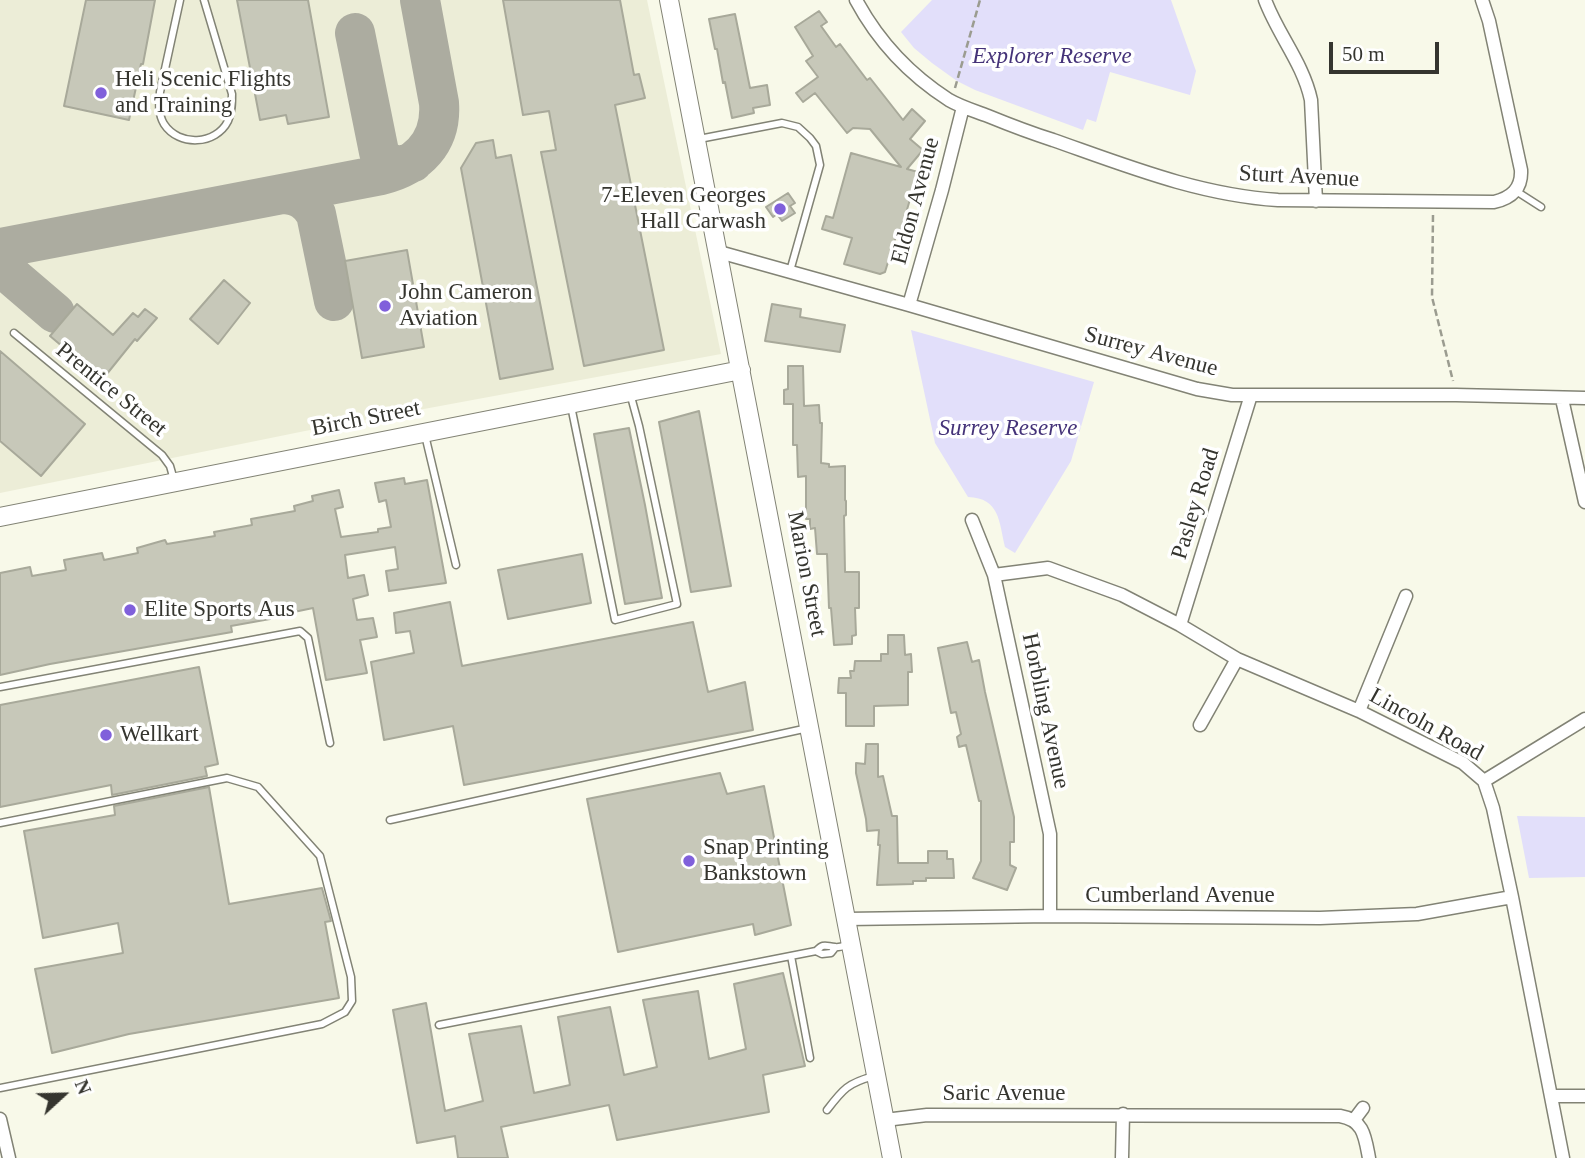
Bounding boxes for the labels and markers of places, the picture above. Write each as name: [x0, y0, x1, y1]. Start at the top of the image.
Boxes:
place label: Heli Scenic Flights and Training: [115, 66, 291, 120]
marker: Heli Scenic Flights and Training: [93, 85, 109, 101]
place label: 7-Eleven Georges Hall Carwash: [601, 182, 766, 236]
marker: 7-Eleven Georges Hall Carwash: [772, 201, 788, 217]
place label: John Cameron Aviation: [399, 279, 533, 333]
marker: John Cameron Aviation: [377, 298, 393, 314]
place label: Elite Sports Aus: [144, 596, 295, 624]
marker: Elite Sports Aus: [122, 602, 138, 618]
place label: Wellkart: [120, 721, 199, 749]
marker: Wellkart: [98, 727, 114, 743]
place label: Snap Printing Bankstown: [703, 834, 829, 888]
marker: Snap Printing Bankstown: [681, 853, 697, 869]

